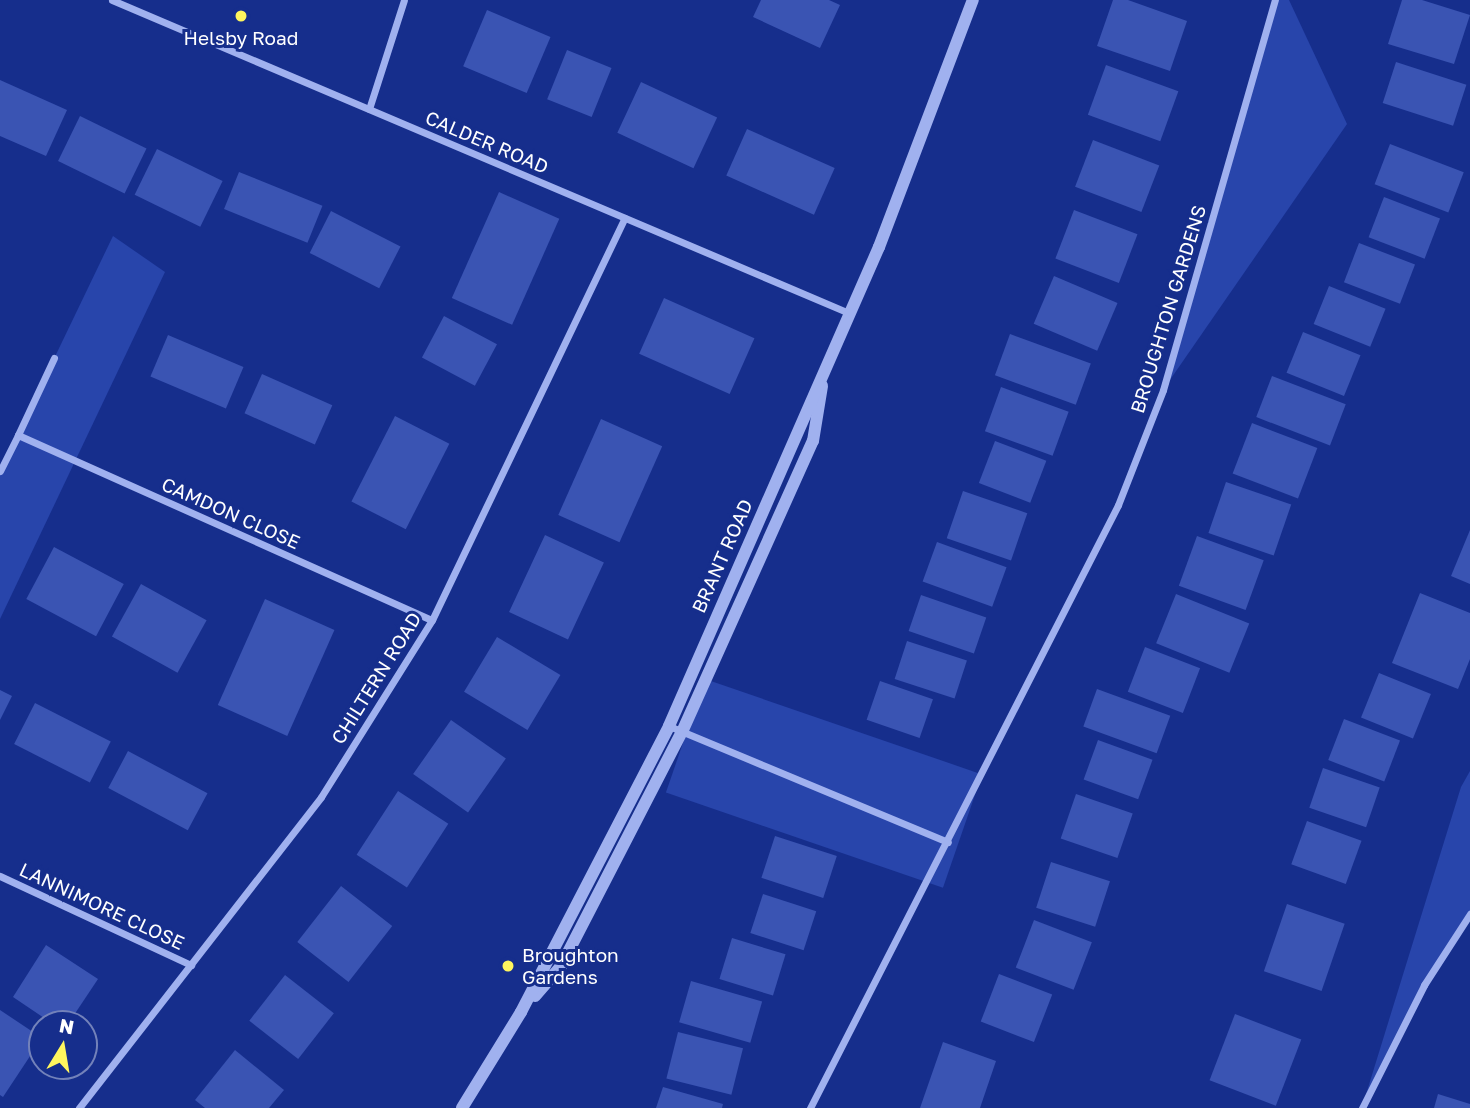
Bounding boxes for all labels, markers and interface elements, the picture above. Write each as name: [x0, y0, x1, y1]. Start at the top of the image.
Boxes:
marker: Helsby Road: [233, 8, 249, 24]
place label: Helsby Road: [184, 27, 298, 49]
street label: CALDER ROAD: [422, 106, 552, 178]
street label: BROUGHTON GARDENS: [1125, 202, 1211, 416]
street label: CAMDON CLOSE: [158, 472, 304, 554]
street label: BRANT ROAD: [687, 496, 757, 616]
street label: CHILTERN ROAD: [326, 608, 426, 748]
street label: LANNIMORE CLOSE: [16, 858, 188, 954]
place label: Broughton Gardens: [522, 944, 619, 988]
marker: Broughton Gardens: [500, 958, 516, 974]
north arrow: [28, 1010, 98, 1080]
text: N: [57, 1013, 76, 1039]

